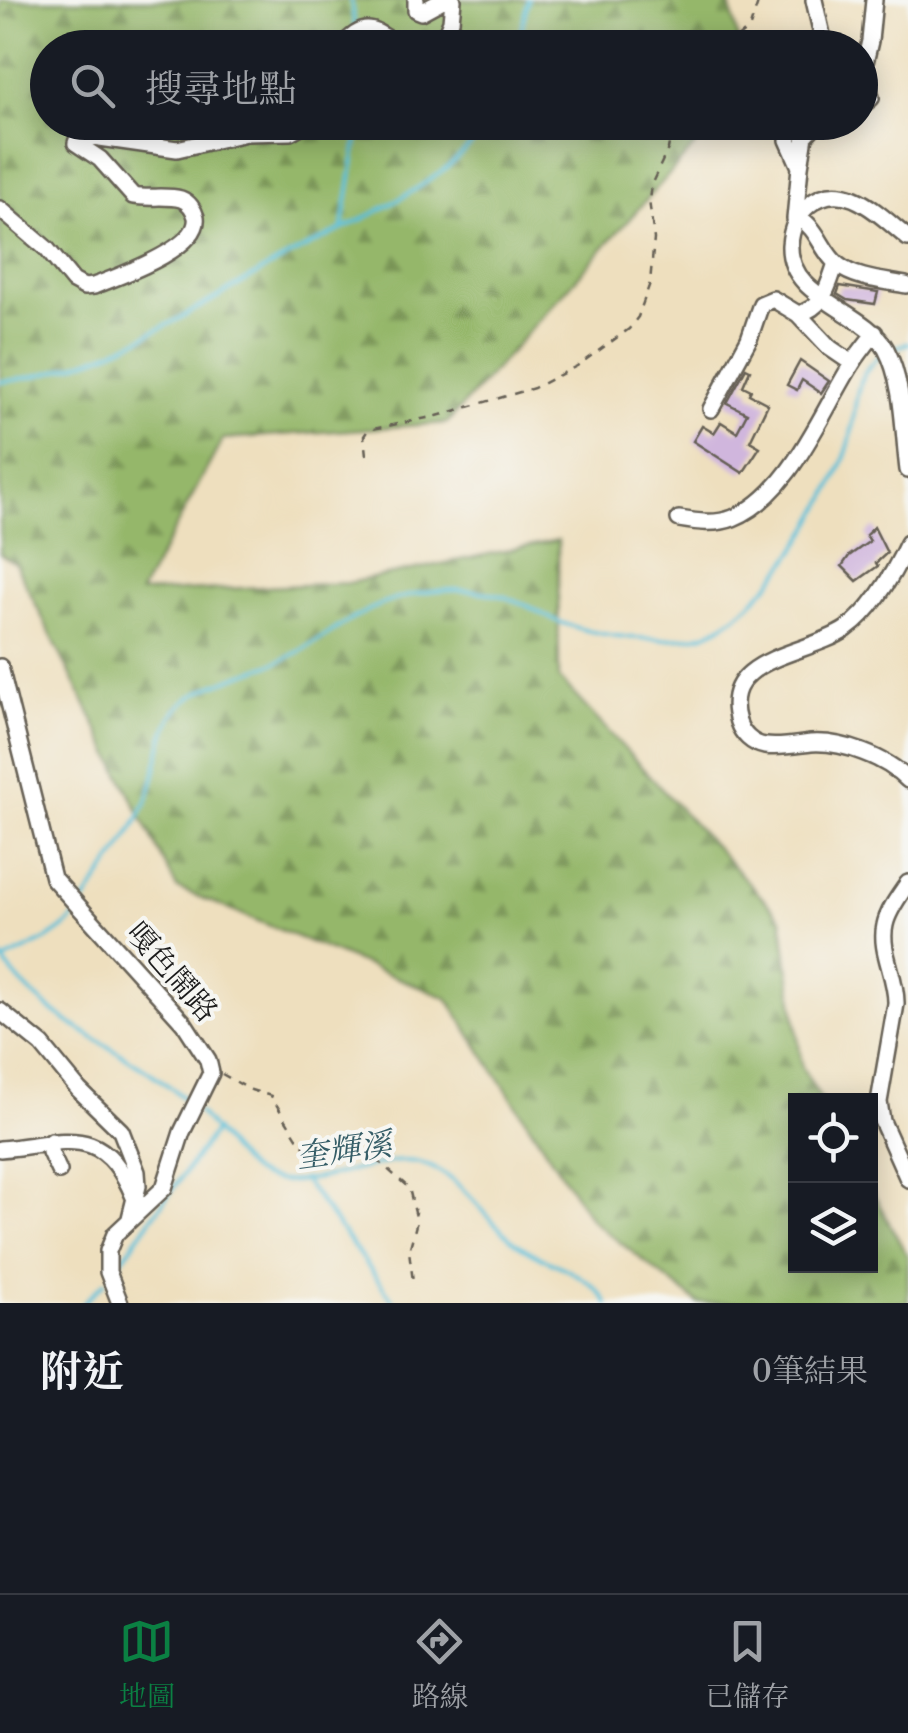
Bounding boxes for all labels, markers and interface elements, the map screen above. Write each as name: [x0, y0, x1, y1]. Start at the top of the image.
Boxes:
search box: [30, 30, 878, 140]
icon: search: [65, 58, 120, 113]
text: 搜尋地點: [145, 65, 297, 112]
street label: 嘎色鬧路: [119, 914, 226, 1029]
map controls: [788, 1093, 878, 1273]
button: locate: [788, 1093, 878, 1183]
water label: 奎輝溪: [294, 1123, 397, 1175]
button: layers: [788, 1183, 878, 1273]
text: 附近: [40, 1345, 124, 1397]
text: 0筆結果: [752, 1351, 868, 1390]
tab: 地圖: [119, 1614, 175, 1714]
tab: 路線: [412, 1614, 468, 1714]
tab: 已儲存: [705, 1614, 789, 1714]

